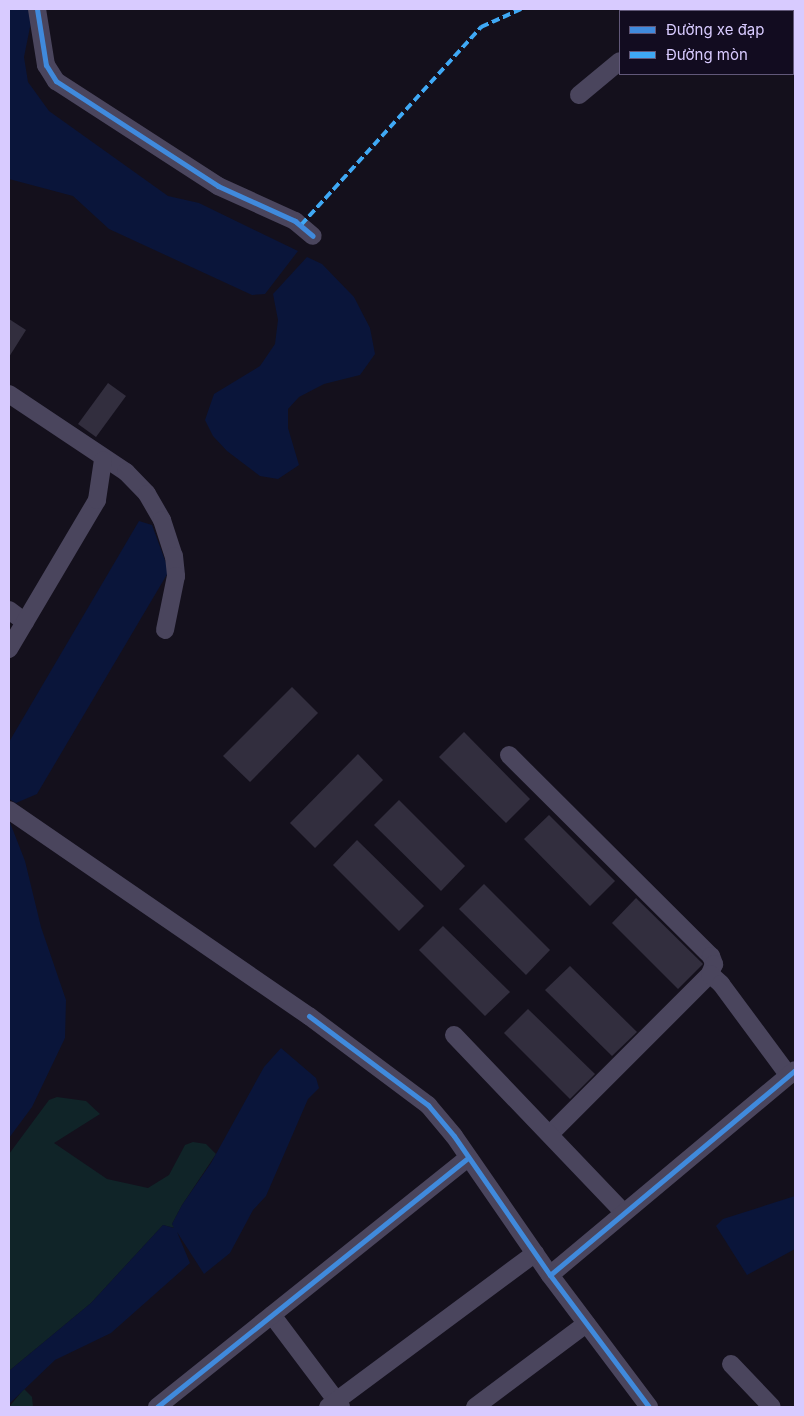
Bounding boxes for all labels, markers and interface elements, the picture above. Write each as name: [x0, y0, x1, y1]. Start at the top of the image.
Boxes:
legend: [619, 10, 794, 75]
text: Đường xe đạp: [666, 20, 764, 39]
text: Đường mòn: [666, 45, 748, 64]

